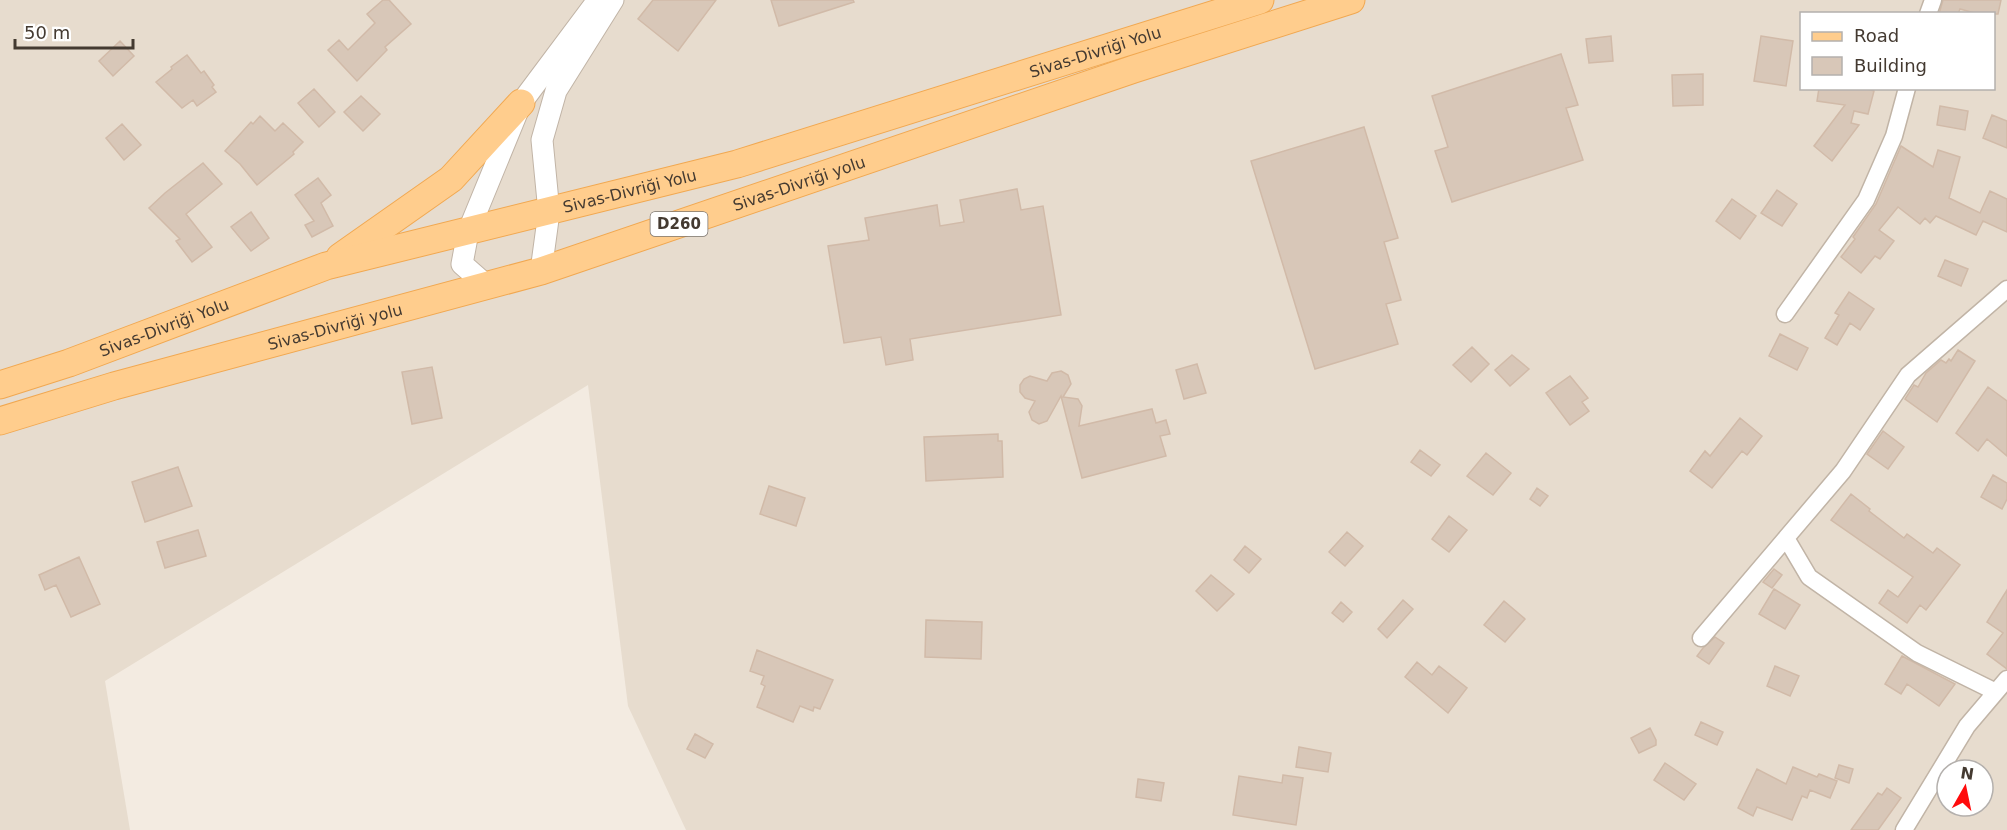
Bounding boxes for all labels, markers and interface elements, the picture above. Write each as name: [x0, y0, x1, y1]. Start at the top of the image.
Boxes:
scale bar: [15, 12, 134, 50]
legend: [1800, 12, 1995, 90]
text: 50 m: [24, 22, 70, 43]
street label: Sivas-Divriği Yolu: [1027, 23, 1164, 82]
text: Road: [1854, 25, 1899, 46]
text: Building: [1854, 55, 1927, 76]
street label: Sivas-Divriği yolu: [730, 152, 868, 215]
street label: Sivas-Divriği Yolu: [561, 165, 699, 217]
road number: D260: [650, 212, 708, 236]
street label: Sivas-Divriği Yolu: [97, 295, 232, 361]
street label: Sivas-Divriği yolu: [265, 300, 405, 354]
north arrow: [1935, 758, 1995, 818]
text: N: [1959, 763, 1975, 784]

